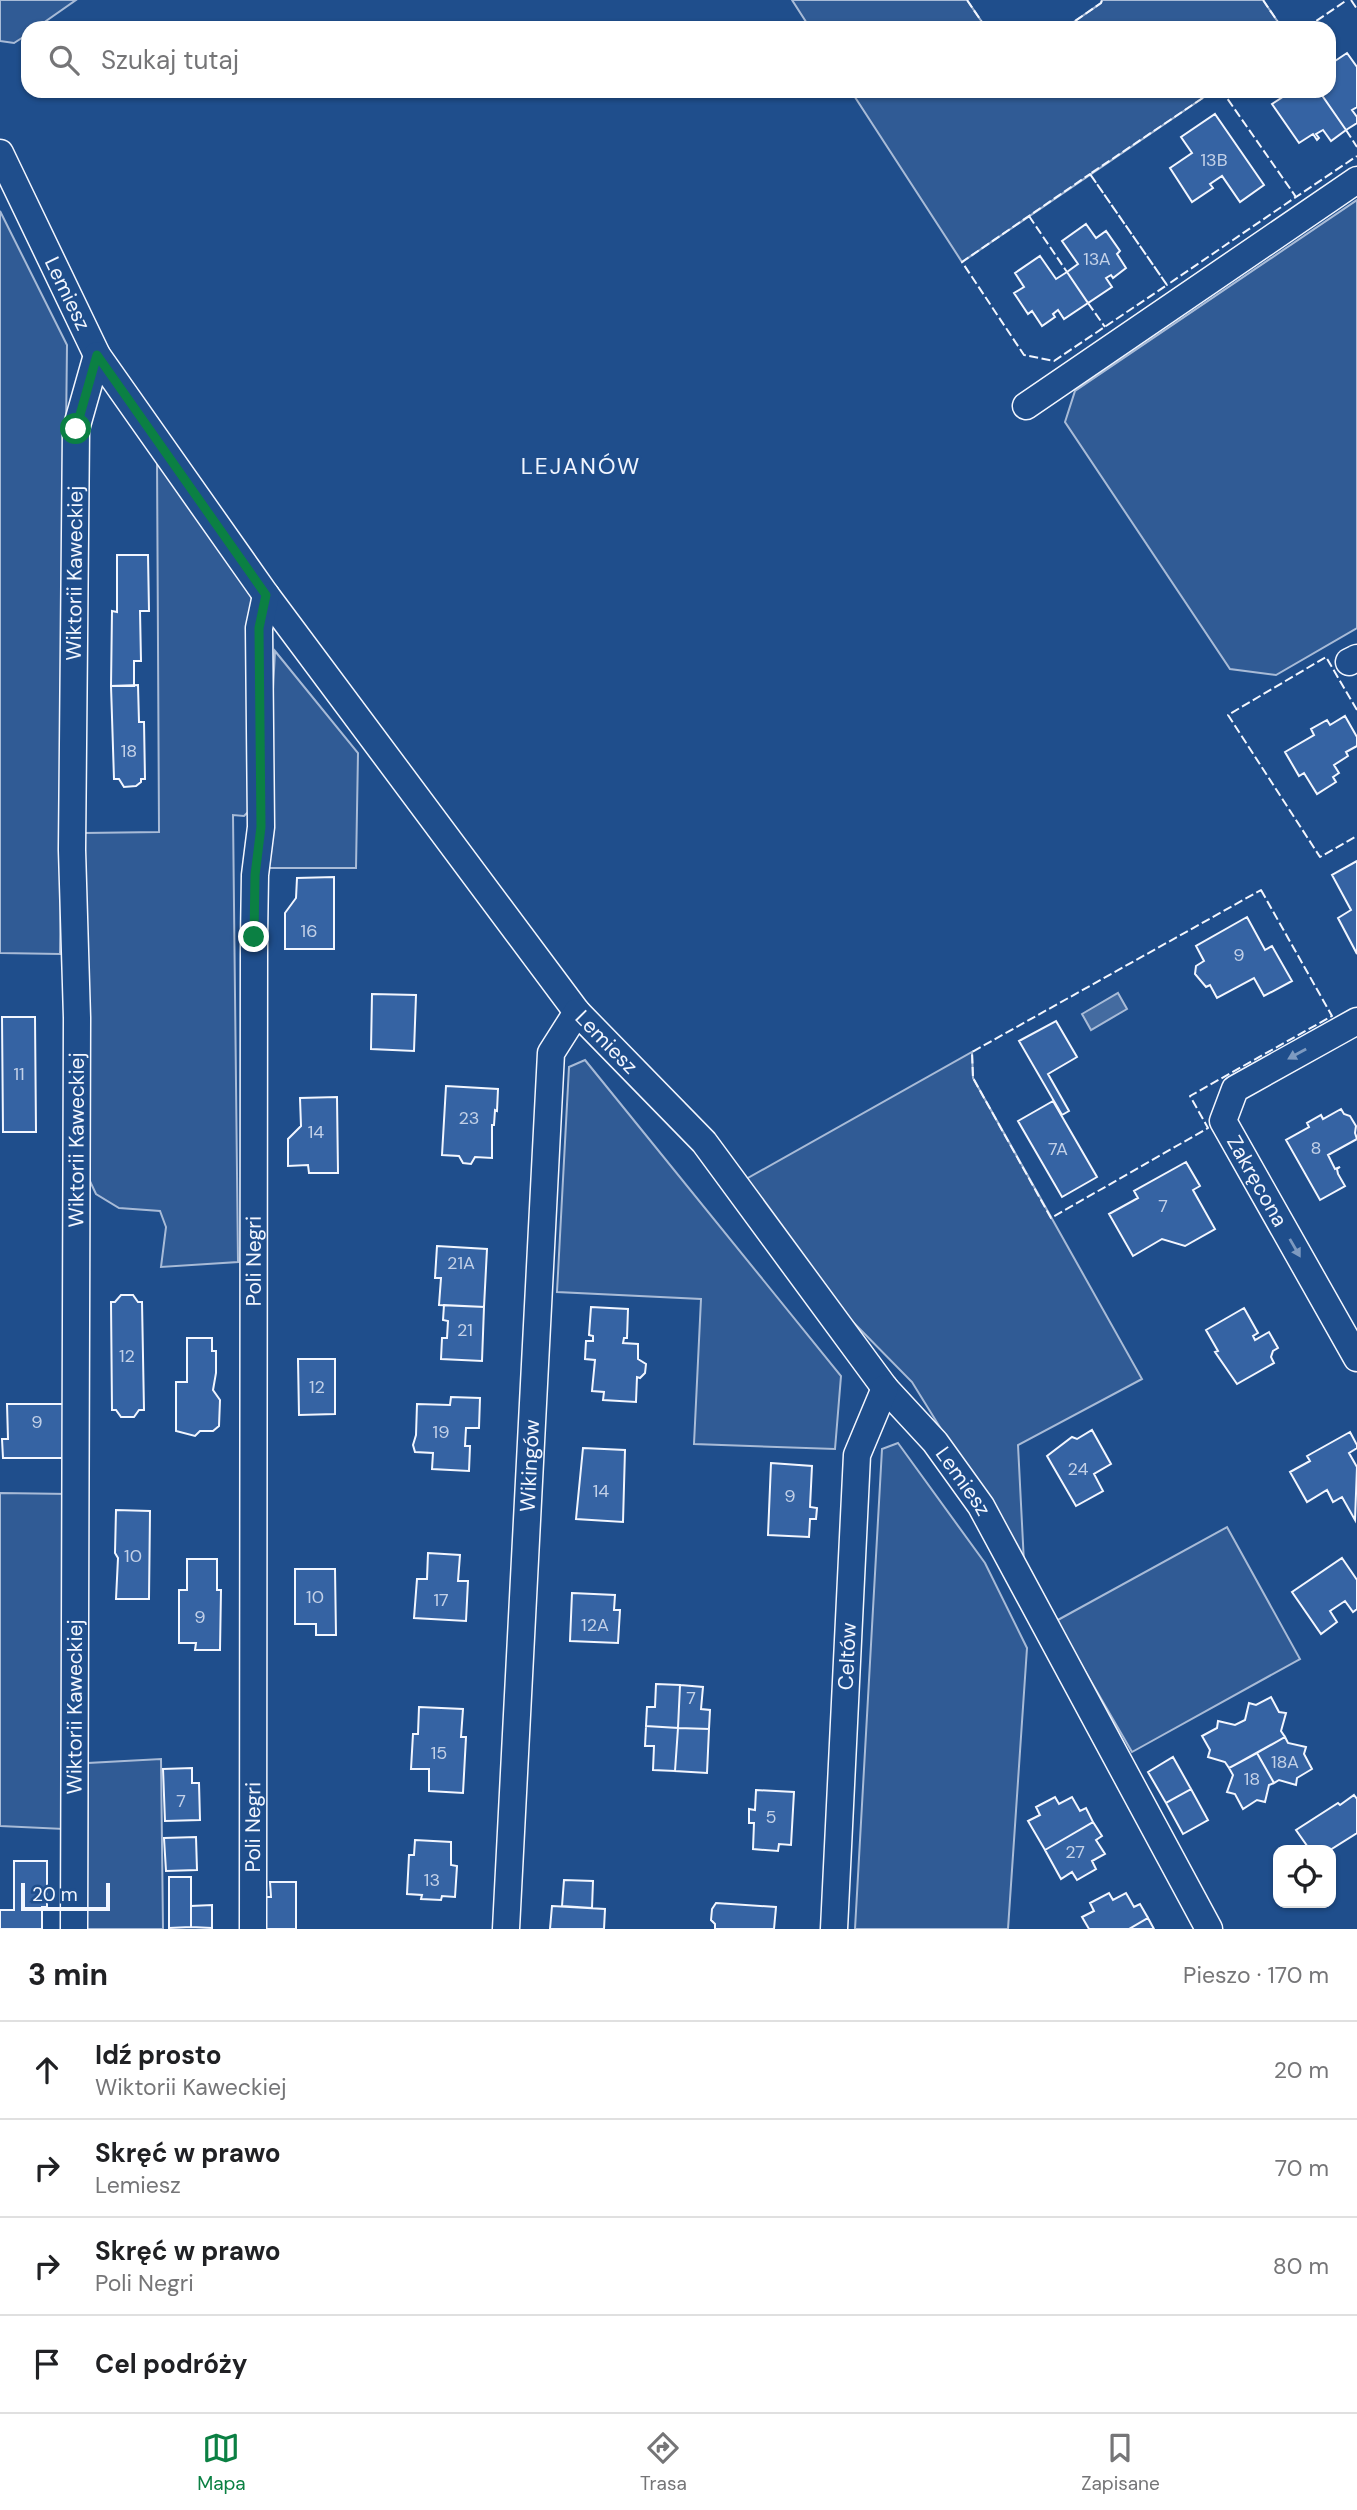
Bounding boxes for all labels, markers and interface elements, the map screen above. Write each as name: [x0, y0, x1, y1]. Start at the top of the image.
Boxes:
search box: [21, 21, 1336, 98]
icon: search: [45, 41, 83, 79]
text: Szukaj tutaj: [101, 43, 239, 77]
house number: 13B: [1200, 148, 1228, 172]
house number: 13A: [1083, 247, 1111, 271]
street label: Lemiesz: [38, 252, 97, 335]
route start: [60, 413, 91, 444]
district label: LEJANÓW: [521, 451, 641, 481]
street label: Wiktorii Kaweckiej: [60, 485, 89, 661]
house number: 18: [121, 739, 137, 763]
house number: 16: [301, 919, 317, 943]
route end: [238, 921, 269, 952]
house number: 9: [1233, 943, 1245, 967]
street label: Lemiesz: [569, 1004, 644, 1080]
one-way arrow: [1288, 1048, 1307, 1060]
street label: Wiktorii Kaweckiej: [62, 1052, 91, 1228]
house number: 11: [13, 1062, 25, 1086]
house number: 23: [458, 1106, 480, 1130]
house number: 14: [308, 1120, 324, 1144]
street label: Zakręcona: [1220, 1130, 1294, 1232]
house number: 8: [1311, 1136, 1321, 1160]
house number: 7A: [1048, 1137, 1068, 1161]
house number: 7: [1158, 1194, 1168, 1218]
street label: Poli Negri: [240, 1216, 268, 1306]
one-way arrow: [1289, 1239, 1301, 1258]
house number: 21A: [447, 1251, 475, 1275]
house number: 21: [457, 1318, 473, 1342]
house number: 12: [119, 1344, 135, 1368]
house number: 12: [309, 1375, 325, 1399]
house number: 9: [31, 1410, 43, 1434]
street label: Wikingów: [513, 1419, 546, 1513]
house number: 19: [433, 1420, 449, 1444]
street label: Lemiesz: [929, 1441, 998, 1520]
house number: 24: [1068, 1457, 1089, 1481]
house number: 14: [593, 1479, 609, 1503]
house number: 9: [784, 1484, 796, 1508]
house number: 10: [124, 1544, 142, 1568]
house number: 10: [306, 1585, 324, 1609]
house number: 17: [433, 1588, 449, 1612]
house number: 9: [194, 1605, 206, 1629]
house number: 12A: [581, 1613, 609, 1637]
street label: Wiktorii Kaweckiej: [60, 1619, 89, 1795]
street label: Celtów: [832, 1622, 863, 1691]
house number: 7: [686, 1686, 696, 1710]
house number: 15: [431, 1741, 447, 1765]
house number: 18A: [1271, 1750, 1299, 1774]
house number: 18: [1244, 1767, 1260, 1791]
street label: Poli Negri: [239, 1782, 267, 1872]
house number: 7: [176, 1789, 186, 1813]
house number: 5: [766, 1805, 776, 1829]
house number: 27: [1065, 1840, 1085, 1864]
map controls: [1273, 1845, 1336, 1908]
button: locate: [1273, 1845, 1336, 1908]
house number: 13: [424, 1868, 440, 1892]
scale bar: [21, 1880, 110, 1912]
text: 20 m: [32, 1882, 78, 1907]
text: 3 min: [28, 1955, 108, 1994]
text: Pieszo · 170 m: [1183, 1960, 1329, 1990]
text: Idź prosto: [95, 2038, 222, 2072]
icon: ahead: [28, 2051, 66, 2089]
text: 20 m: [1274, 2055, 1329, 2085]
text: Wiktorii Kaweckiej: [95, 2072, 287, 2102]
text: Skręć w prawo: [95, 2136, 281, 2170]
icon: right: [28, 2149, 66, 2187]
text: 70 m: [1275, 2153, 1329, 2183]
text: Lemiesz: [95, 2170, 181, 2200]
text: Skręć w prawo: [95, 2234, 281, 2268]
icon: right: [28, 2247, 66, 2285]
text: 80 m: [1273, 2251, 1329, 2281]
text: Poli Negri: [95, 2268, 194, 2298]
icon: arrive: [28, 2345, 66, 2383]
text: Cel podróży: [95, 2347, 248, 2381]
tab: Mapa: [197, 2429, 246, 2496]
tab: Trasa: [640, 2429, 687, 2496]
tab: Zapisane: [1081, 2429, 1160, 2496]

